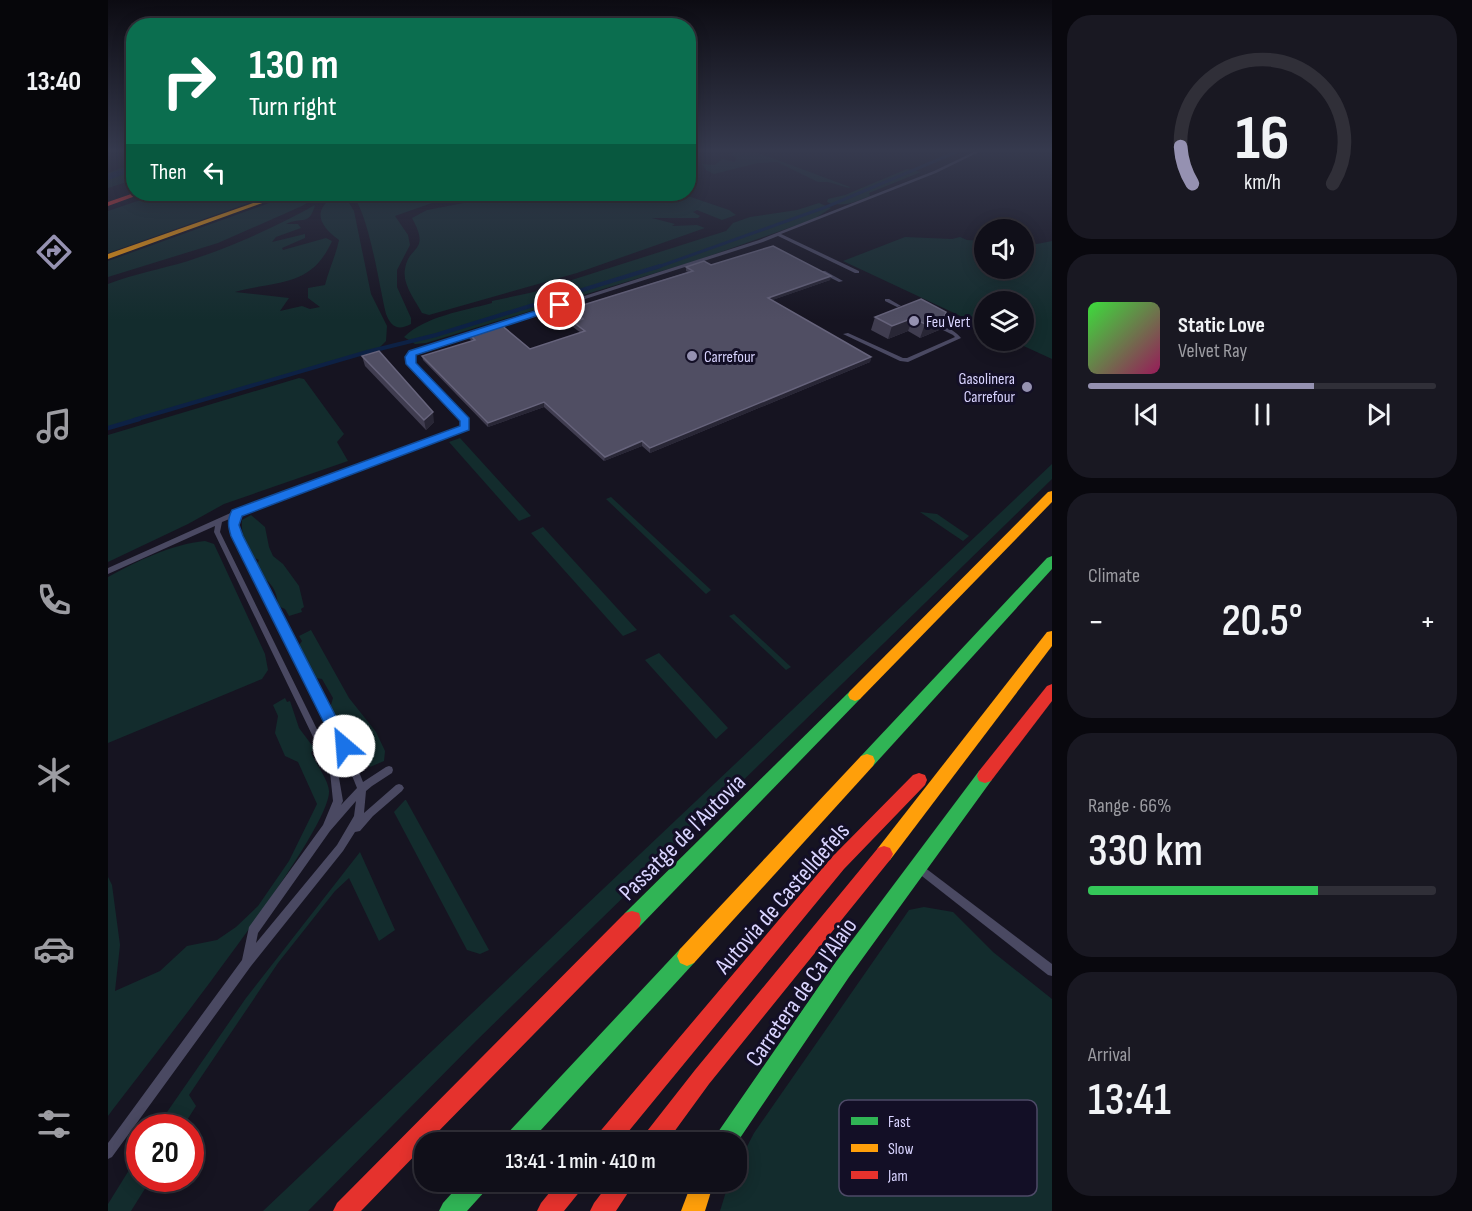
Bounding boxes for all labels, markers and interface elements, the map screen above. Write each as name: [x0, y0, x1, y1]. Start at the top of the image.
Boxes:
text: 130 m: [249, 40, 339, 91]
icon: right: [150, 42, 228, 120]
text: 13:40: [27, 66, 81, 98]
text: Turn right: [249, 91, 336, 123]
text: 16: [1235, 102, 1289, 177]
icon: left: [198, 156, 231, 189]
text: Then: [150, 159, 186, 186]
text: km/h: [1243, 170, 1281, 195]
map controls: [974, 219, 1034, 351]
button: sound: [974, 219, 1034, 279]
icon: directions: [33, 231, 75, 273]
pin: [534, 279, 585, 330]
icon: arrive: [543, 288, 576, 321]
button: layers: [974, 291, 1034, 351]
text: Static Love: [1178, 312, 1265, 339]
place label: Feu Vert: [926, 313, 970, 332]
marker: Feu Vert: [907, 314, 921, 328]
text: Velvet Ray: [1178, 339, 1247, 363]
place label: Carrefour: [704, 348, 756, 367]
marker: Carrefour: [685, 349, 699, 363]
place label: Gasolinera Carrefour: [958, 370, 1015, 407]
marker: Gasolinera Carrefour: [1020, 380, 1034, 394]
icon: previous: [1130, 398, 1163, 431]
icon: pause: [1246, 398, 1279, 431]
icon: next: [1362, 398, 1395, 431]
icon: music: [33, 405, 75, 447]
text: Climate: [1088, 564, 1140, 588]
icon: phone: [33, 579, 75, 621]
text: 20.5°: [1221, 594, 1303, 649]
text: −: [1088, 602, 1104, 642]
text: +: [1420, 602, 1436, 642]
position arrow: [312, 714, 376, 778]
icon: climate: [33, 754, 75, 796]
street label: Passatge de l'Autovia: [613, 768, 752, 907]
text: Range · 66%: [1088, 794, 1172, 818]
street label: Autovia de Castelldefels: [708, 817, 856, 981]
text: 330 km: [1088, 824, 1203, 879]
street label: Carretera de Ca l'Alaio: [739, 913, 863, 1072]
icon: car: [33, 928, 75, 970]
text: Arrival: [1088, 1043, 1131, 1067]
text: 13:41: [1088, 1073, 1171, 1128]
legend: [839, 1100, 1037, 1196]
icon: filters: [33, 1103, 75, 1145]
text: Fast: [888, 1113, 911, 1132]
speed limit sign: 20: [126, 1114, 204, 1192]
text: Slow: [888, 1140, 913, 1159]
text: 13:41 · 1 min · 410 m: [505, 1148, 656, 1175]
text: Jam: [887, 1167, 908, 1186]

